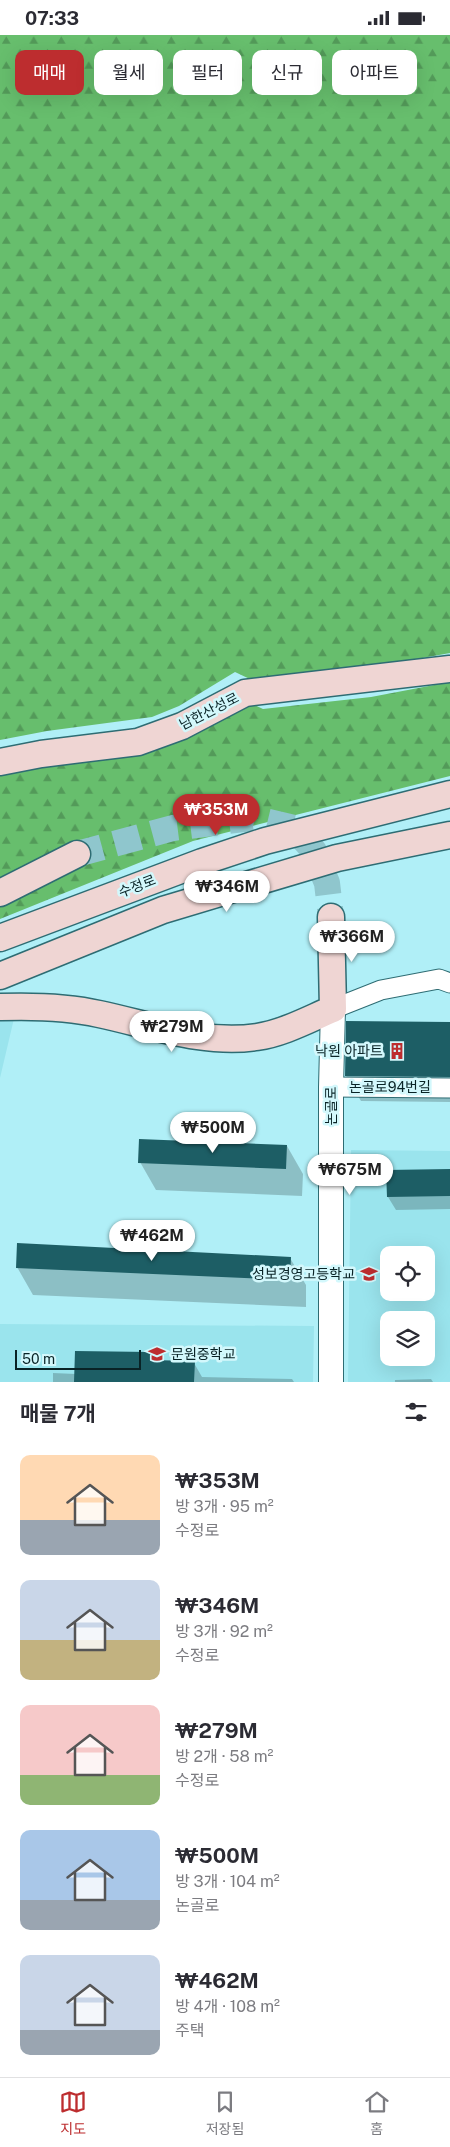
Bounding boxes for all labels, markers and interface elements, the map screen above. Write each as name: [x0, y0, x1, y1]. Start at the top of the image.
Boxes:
text: 07:33: [25, 7, 79, 29]
chip: 매매: [15, 50, 84, 95]
chip: 월세: [94, 50, 163, 95]
chip: 필터: [173, 50, 242, 95]
chip: 신규: [252, 50, 322, 95]
chip: 아파트: [332, 50, 417, 95]
street label: 남한산성로: [177, 689, 241, 733]
pin: ₩353M: [181, 793, 251, 836]
text: ₩353M: [184, 800, 248, 819]
pin: ₩346M: [192, 871, 262, 913]
street label: 수정로: [116, 872, 158, 900]
text: ₩346M: [195, 877, 259, 896]
pin: ₩366M: [317, 921, 387, 963]
text: ₩366M: [320, 927, 384, 946]
pin: ₩279M: [137, 1011, 207, 1053]
text: ₩279M: [140, 1017, 204, 1036]
building icon: 낙원 아파트: [387, 1041, 407, 1061]
place label: 낙원 아파트: [315, 1043, 383, 1059]
street label: 논골로94번길: [349, 1079, 431, 1095]
street label: 논골로: [323, 1087, 339, 1125]
pin: ₩500M: [178, 1111, 248, 1154]
text: ₩500M: [181, 1118, 245, 1137]
pin: ₩675M: [315, 1153, 385, 1196]
text: ₩675M: [318, 1160, 382, 1179]
pin: ₩462M: [117, 1219, 187, 1262]
text: ₩462M: [120, 1226, 184, 1245]
map controls: [380, 1246, 435, 1366]
button: locate: [380, 1246, 435, 1301]
school or university icon: 성보경영고등학교: [359, 1264, 379, 1284]
place label: 성보경영고등학교: [252, 1266, 355, 1282]
button: layers: [380, 1311, 435, 1366]
school or university icon: 문원중학교: [147, 1344, 167, 1364]
place label: 문원중학교: [171, 1346, 236, 1362]
scale bar: [15, 1347, 141, 1370]
text: 50 m: [22, 1351, 55, 1367]
icon: filters: [402, 1398, 430, 1426]
text: 매물 7개: [20, 1401, 96, 1426]
text: ₩353M: [175, 1468, 260, 1493]
icon: home: [60, 1475, 120, 1535]
text: 방 3개 · 95 m²: [175, 1497, 274, 1516]
text: 수정로: [175, 1521, 219, 1540]
text: ₩346M: [175, 1593, 259, 1618]
icon: home: [60, 1600, 120, 1660]
text: 방 3개 · 92 m²: [175, 1622, 273, 1641]
text: 수정로: [175, 1646, 219, 1665]
text: ₩279M: [175, 1718, 258, 1743]
icon: home: [60, 1725, 120, 1785]
text: 방 2개 · 58 m²: [175, 1747, 273, 1766]
text: 수정로: [175, 1771, 219, 1790]
text: ₩500M: [175, 1843, 259, 1868]
icon: home: [60, 1850, 120, 1910]
text: 방 3개 · 104 m²: [175, 1872, 280, 1891]
text: 논골로: [175, 1896, 219, 1915]
text: ₩462M: [175, 1968, 259, 1993]
icon: home: [60, 1975, 120, 2035]
text: 방 4개 · 108 m²: [175, 1997, 280, 2016]
text: 주택: [175, 2021, 204, 2040]
tab: 지도: [59, 2088, 87, 2138]
tab: 저장됨: [206, 2088, 244, 2138]
tab: 홈: [363, 2088, 391, 2138]

